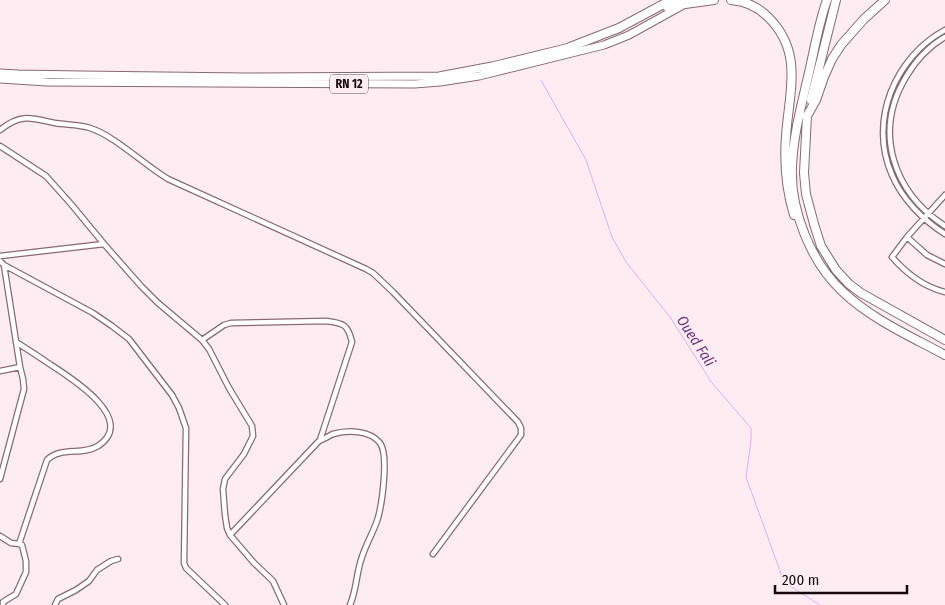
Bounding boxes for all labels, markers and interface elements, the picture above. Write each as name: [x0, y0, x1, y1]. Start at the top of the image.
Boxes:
road number: RN 12: [330, 74, 368, 94]
water label: Oued Fali: [673, 312, 719, 370]
scale bar: [775, 562, 908, 594]
text: 200 m: [782, 571, 819, 589]

